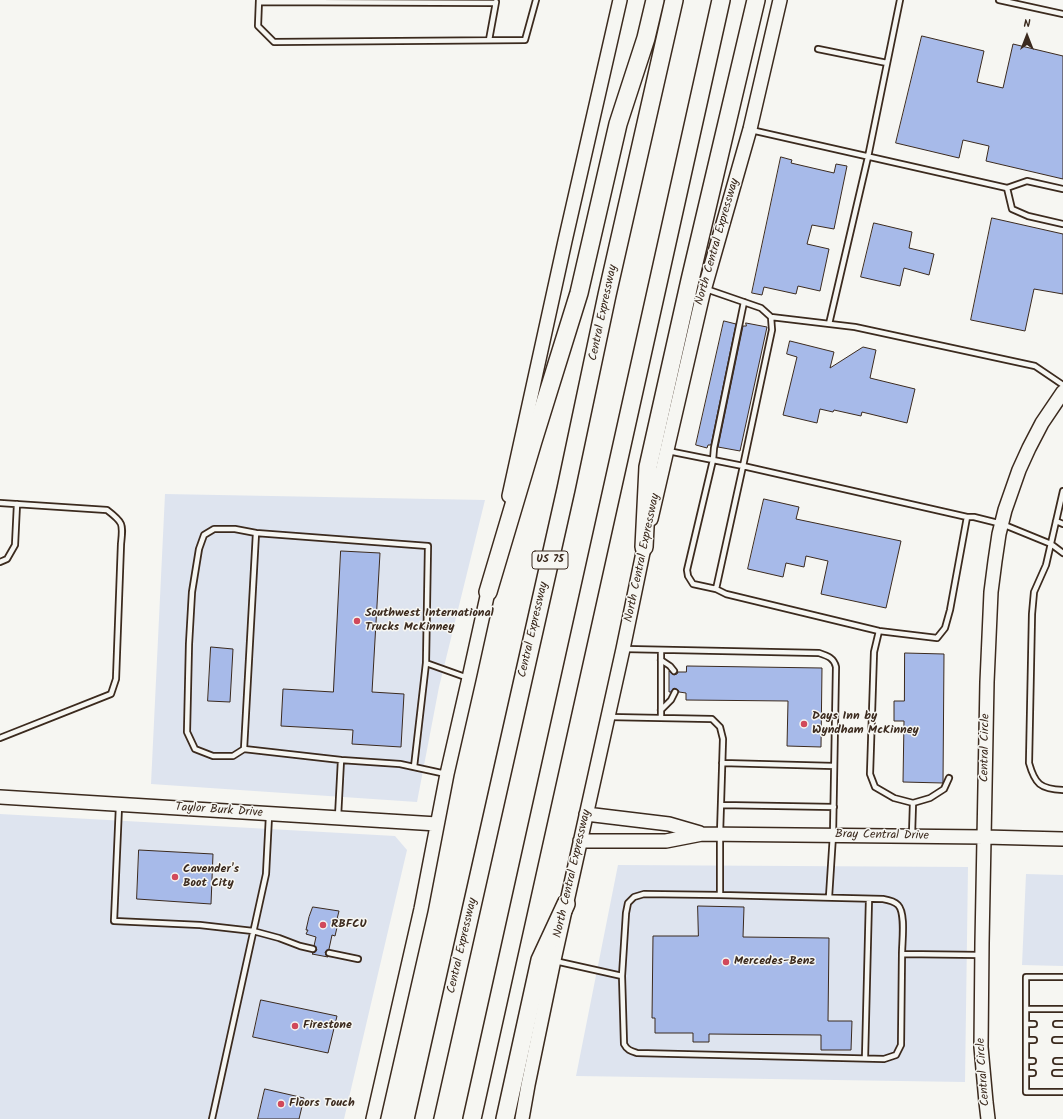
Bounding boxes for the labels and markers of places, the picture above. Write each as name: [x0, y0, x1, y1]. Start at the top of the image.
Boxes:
place label: Southwest International Trucks McKinney: [365, 607, 494, 635]
marker: Southwest International Trucks McKinney: [352, 616, 362, 626]
place label: Days Inn by Wyndham McKinney: [812, 710, 919, 738]
marker: Days Inn by Wyndham McKinney: [799, 719, 809, 729]
place label: Cavender's Boot City: [183, 863, 239, 891]
marker: Cavender's Boot City: [170, 872, 180, 882]
place label: RBFCU: [331, 918, 367, 932]
marker: RBFCU: [318, 920, 328, 930]
place label: Mercedes-Benz: [734, 955, 815, 969]
marker: Mercedes-Benz: [721, 957, 731, 967]
place label: Firestone: [303, 1019, 352, 1033]
marker: Firestone: [290, 1021, 300, 1031]
place label: Floors Touch: [289, 1097, 355, 1111]
marker: Floors Touch: [276, 1099, 286, 1109]

